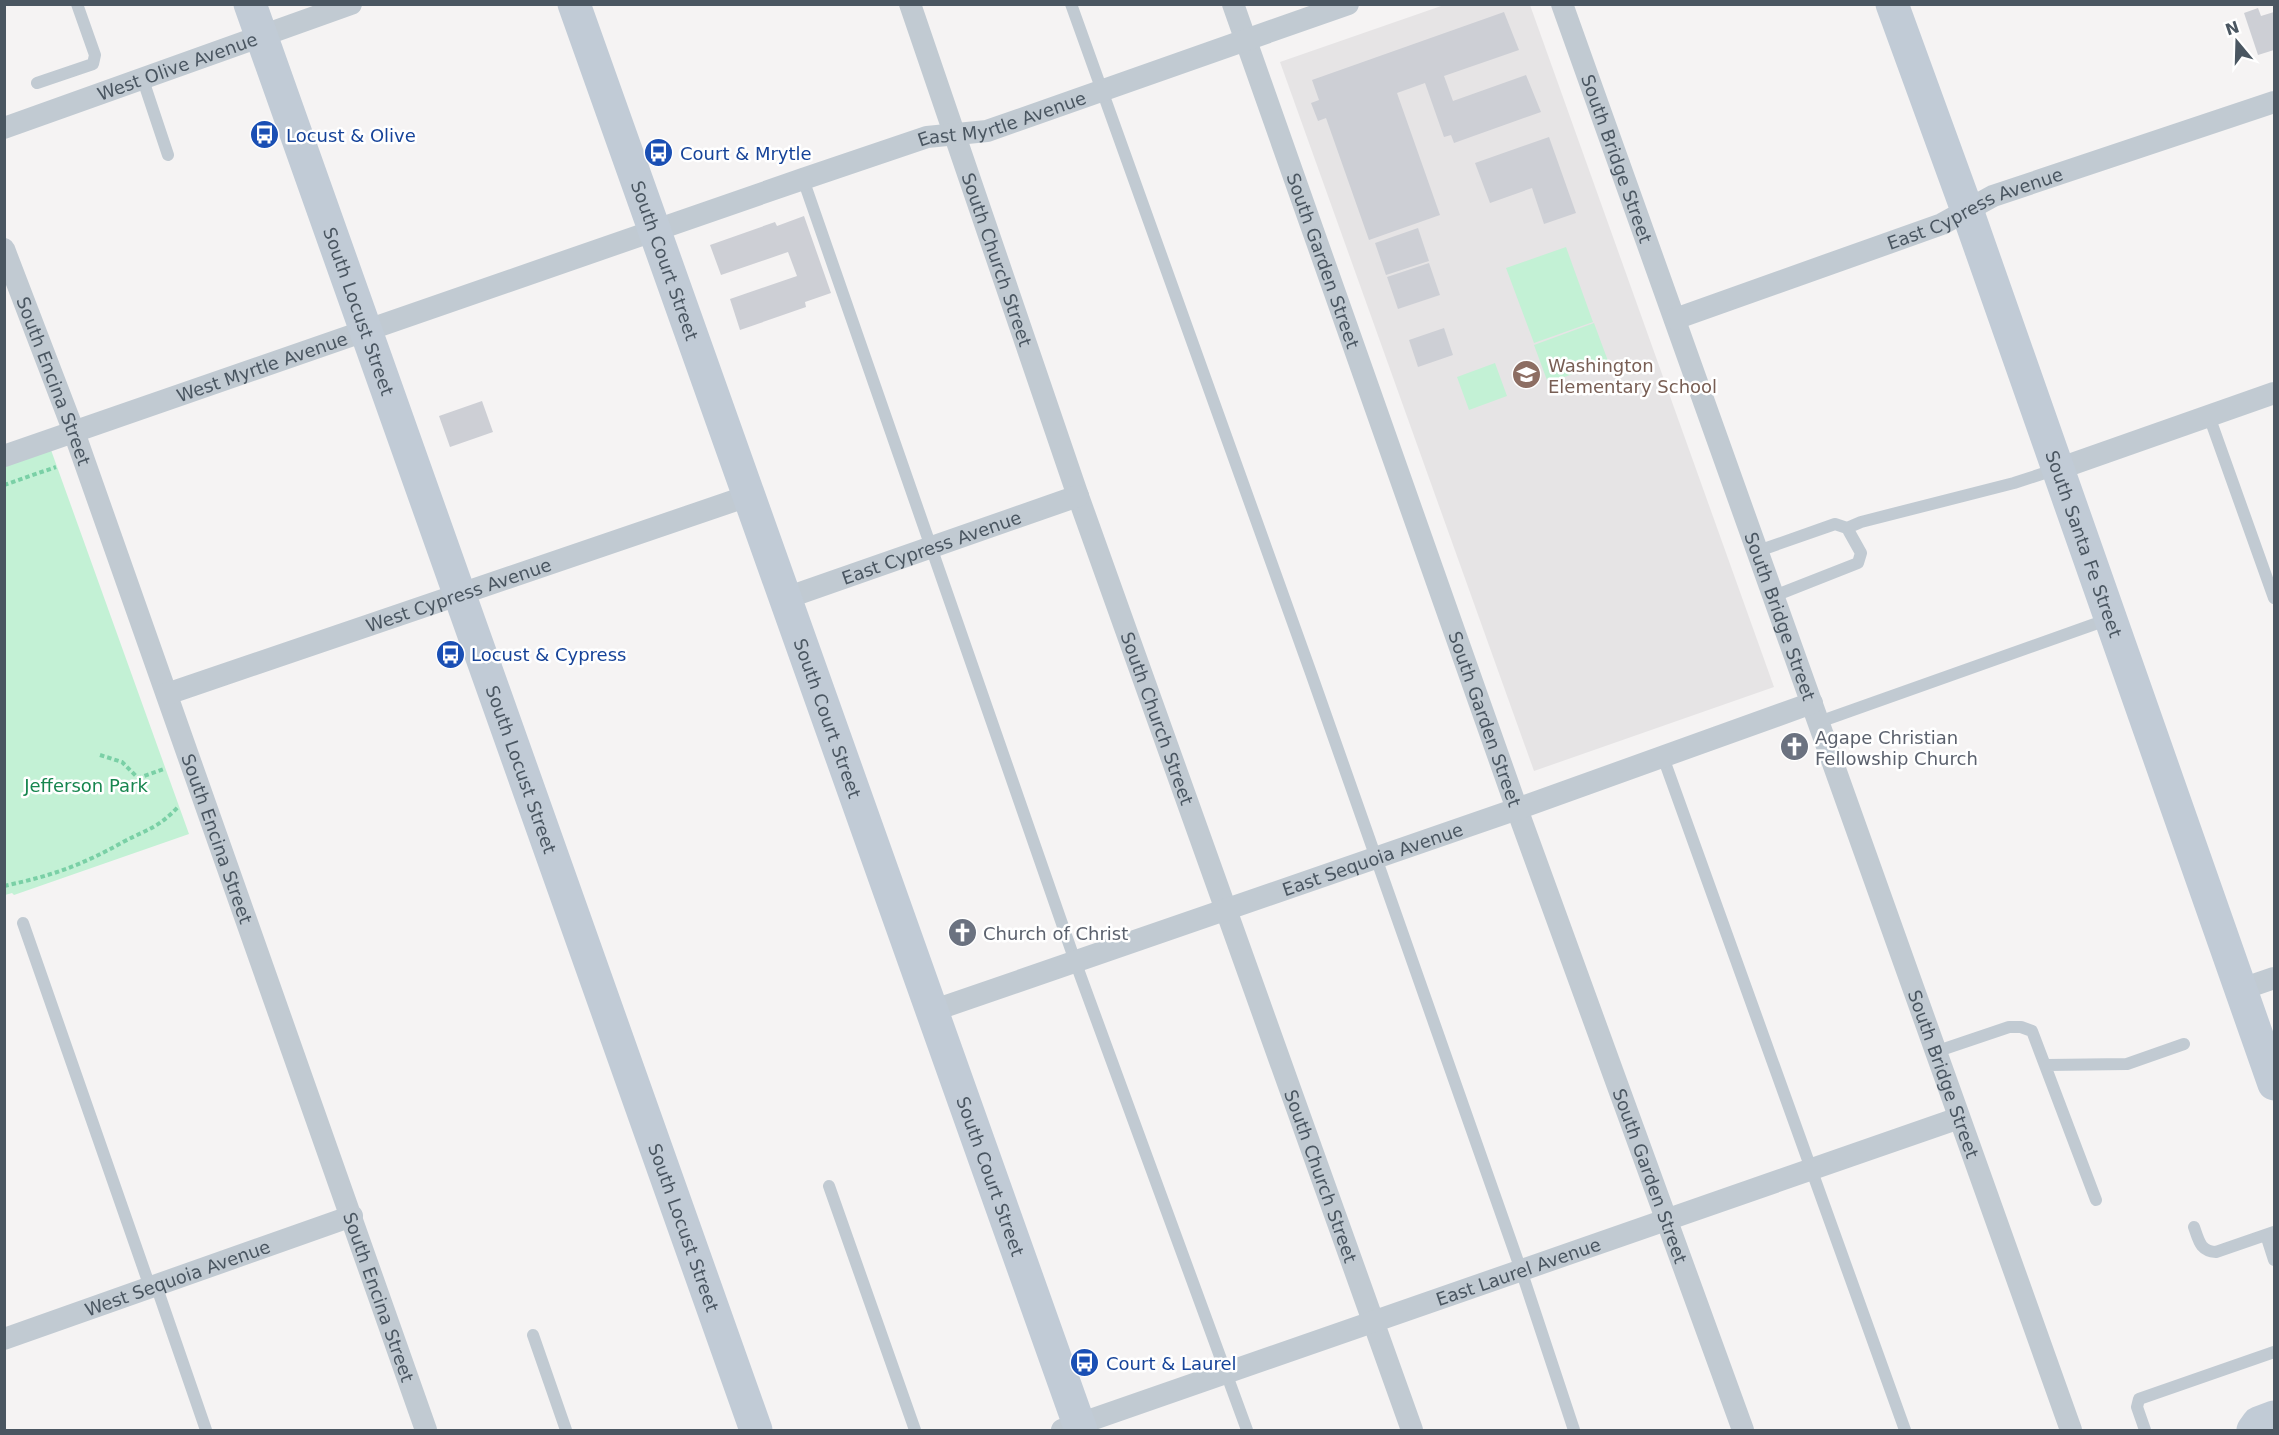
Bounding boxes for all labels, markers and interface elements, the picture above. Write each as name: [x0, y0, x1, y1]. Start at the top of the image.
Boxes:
north arrow: [2207, 12, 2267, 72]
text: N: [2223, 17, 2242, 39]
street label: West Olive Avenue: [94, 28, 260, 104]
street label: South Bridge Street: [1577, 71, 1657, 245]
street label: East Myrtle Avenue: [915, 87, 1089, 150]
bus stop icon: Locust & Olive: [249, 119, 281, 151]
place label: Locust & Olive: [286, 125, 416, 146]
bus stop icon: Court & Mrytle: [643, 137, 675, 169]
place label: Court & Mrytle: [680, 143, 812, 164]
street label: East Cypress Avenue: [1884, 163, 2065, 253]
street label: South Church Street: [958, 170, 1037, 349]
street label: South Garden Street: [1283, 170, 1364, 351]
street label: South Court Street: [627, 178, 703, 343]
street label: South Locust Street: [320, 224, 399, 398]
street label: South Encina Street: [13, 293, 95, 468]
street label: West Myrtle Avenue: [174, 327, 350, 406]
place label: Washington Elementary School: [1548, 355, 1717, 397]
school or university icon: Washington Elementary School: [1511, 359, 1543, 391]
street label: South Santa Fe Street: [2042, 447, 2127, 640]
street label: East Cypress Avenue: [839, 506, 1024, 588]
street label: South Bridge Street: [1741, 529, 1820, 703]
street label: West Cypress Avenue: [363, 553, 554, 636]
street label: South Garden Street: [1445, 628, 1526, 809]
street label: South Church Street: [1117, 629, 1198, 808]
street label: South Court Street: [790, 636, 866, 801]
bus stop icon: Locust & Cypress: [434, 638, 466, 670]
place label: Locust & Cypress: [471, 644, 626, 665]
street label: South Locust Street: [482, 682, 561, 856]
place label: Agape Christian Fellowship Church: [1815, 727, 1978, 769]
church icon: Agape Christian Fellowship Church: [1778, 731, 1810, 763]
street label: South Encina Street: [178, 751, 257, 926]
park label: Jefferson Park: [23, 775, 148, 796]
street label: East Sequoia Avenue: [1279, 818, 1466, 900]
church icon: Church of Christ: [946, 917, 978, 949]
place label: Church of Christ: [983, 923, 1128, 944]
street label: South Bridge Street: [1904, 987, 1984, 1161]
street label: South Garden Street: [1609, 1086, 1692, 1266]
street label: South Church Street: [1281, 1087, 1362, 1265]
street label: South Court Street: [953, 1093, 1029, 1259]
street label: South Locust Street: [645, 1140, 724, 1314]
street label: South Encina Street: [339, 1209, 419, 1385]
street label: East Laurel Avenue: [1433, 1233, 1603, 1310]
street label: West Sequoia Avenue: [82, 1235, 273, 1320]
bus stop icon: Court & Laurel: [1069, 1347, 1101, 1379]
place label: Court & Laurel: [1106, 1353, 1236, 1374]

